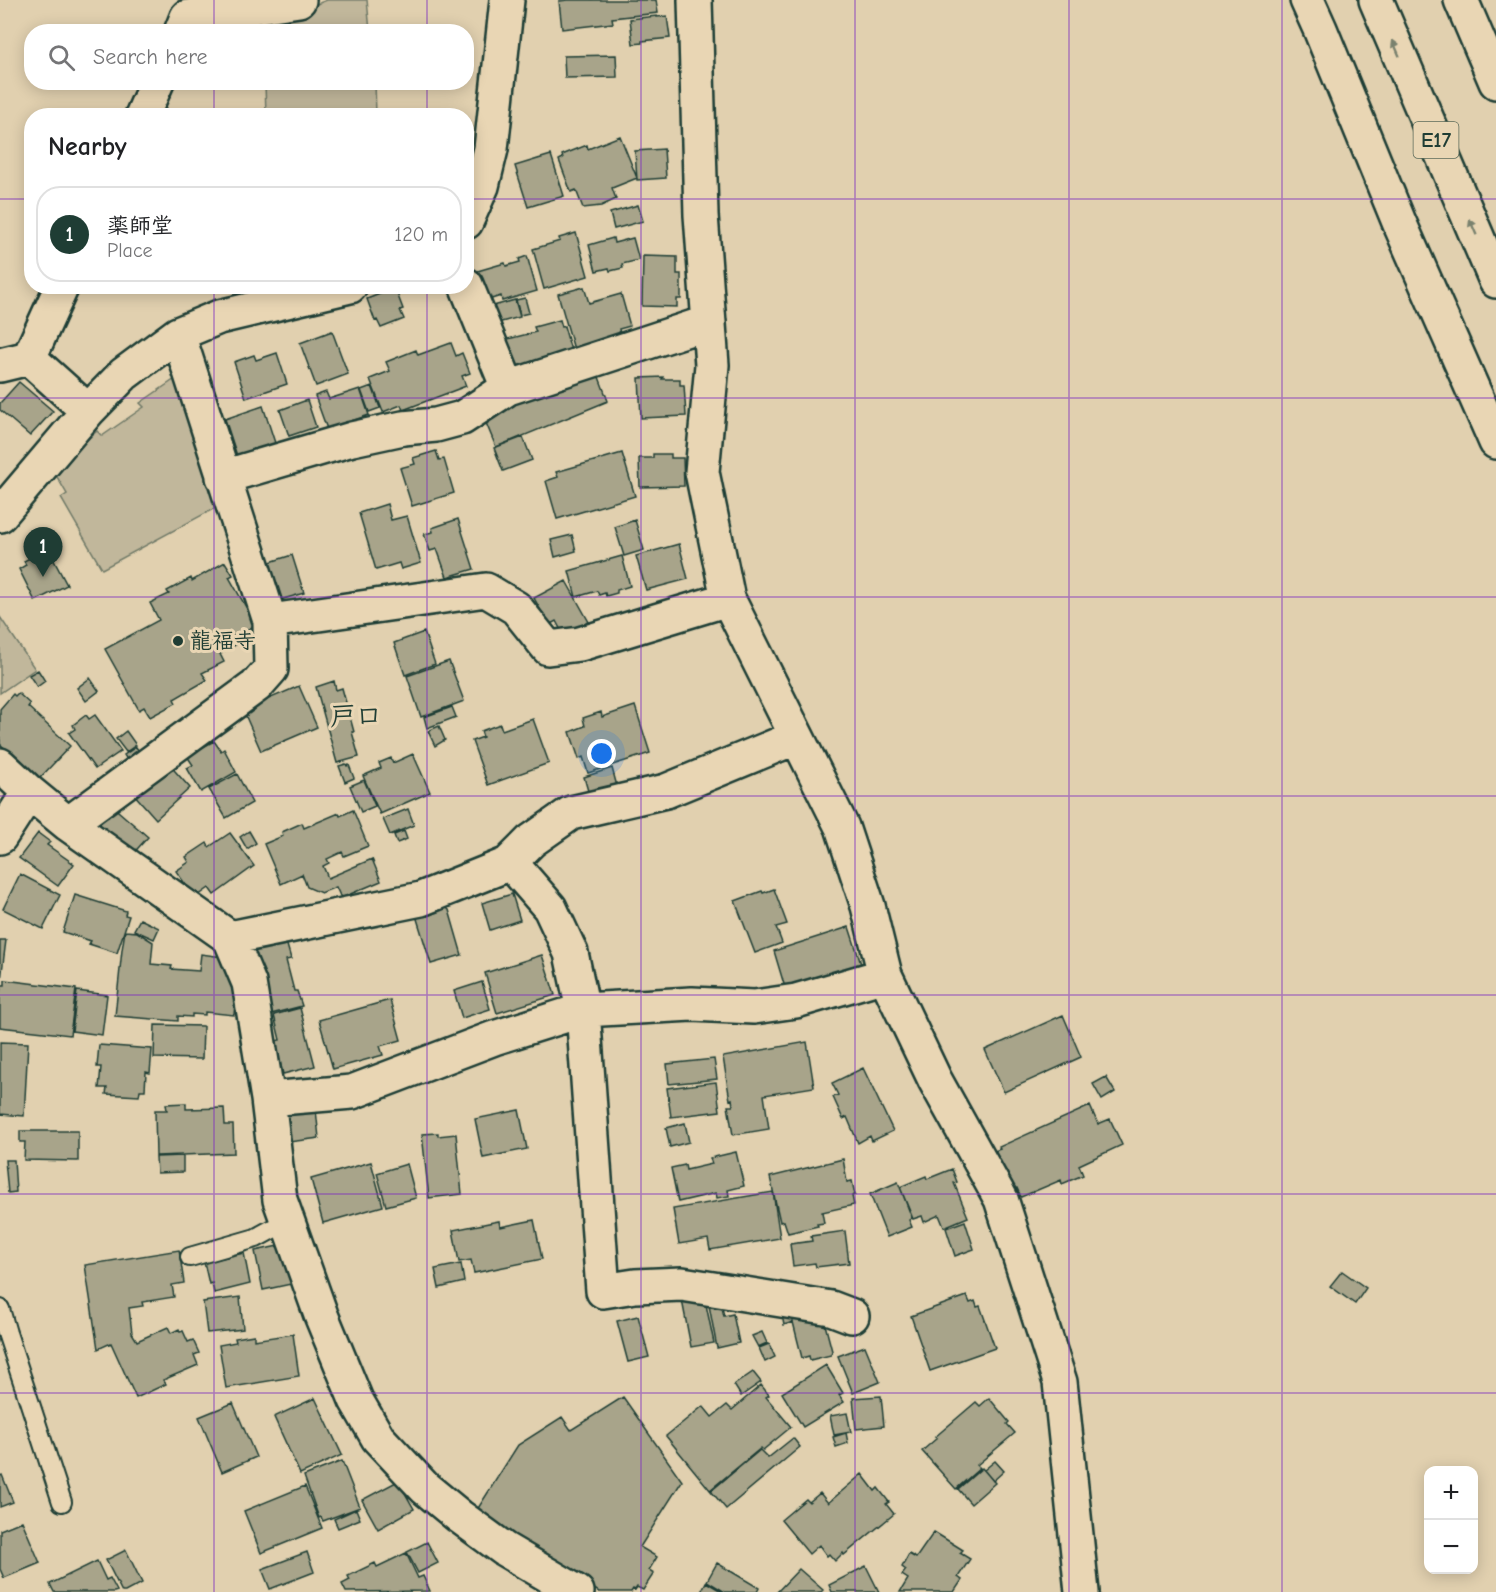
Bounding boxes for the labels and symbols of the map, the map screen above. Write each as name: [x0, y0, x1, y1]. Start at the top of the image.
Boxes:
one-way arrow: [1391, 38, 1401, 56]
road number: E17: [1414, 122, 1458, 158]
one-way arrow: [1468, 218, 1477, 236]
pin: 1: [24, 528, 63, 577]
place label: 龍福寺: [190, 628, 256, 654]
marker: 龍福寺: [171, 634, 185, 648]
district label: 戸口: [330, 702, 382, 732]
your location: [587, 739, 616, 768]

